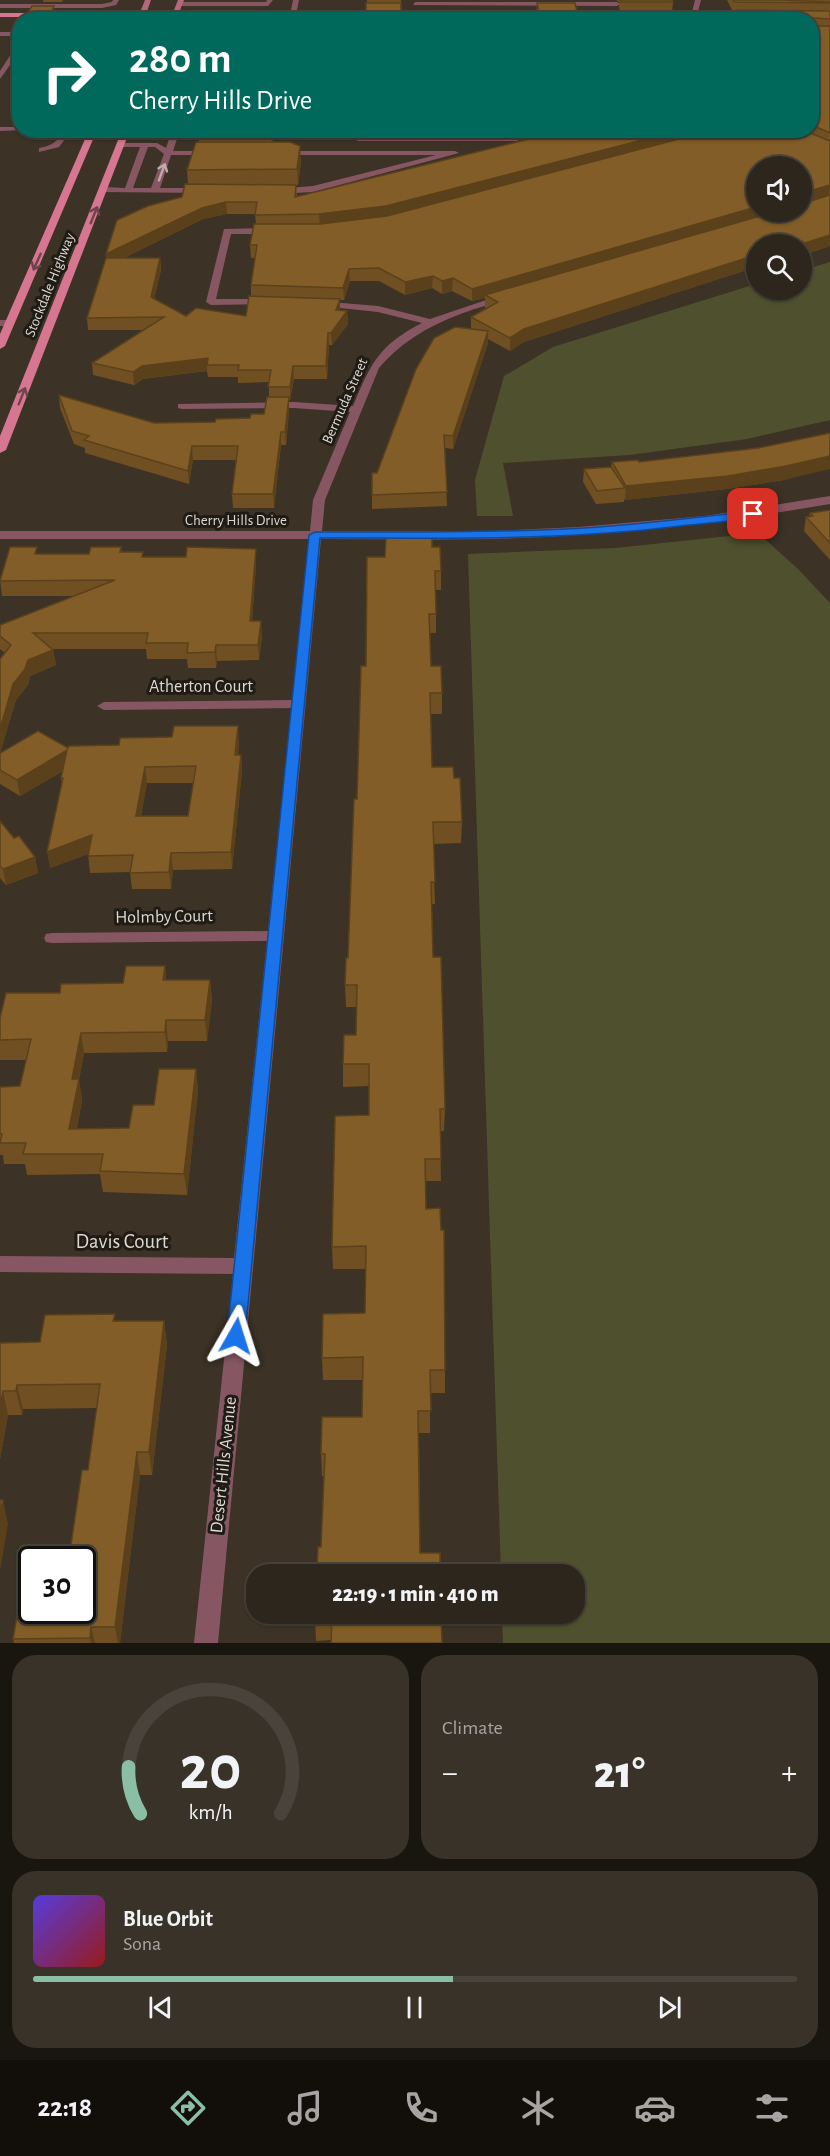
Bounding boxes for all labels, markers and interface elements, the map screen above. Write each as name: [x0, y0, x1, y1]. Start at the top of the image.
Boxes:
icon: right: [30, 36, 108, 114]
text: 280 m: [129, 38, 232, 80]
text: Cherry Hills Drive: [129, 87, 312, 114]
map controls: [746, 156, 812, 300]
button: sound: [746, 156, 812, 222]
one-way arrow: [157, 163, 168, 182]
one-way arrow: [89, 206, 100, 224]
street label: Stockdale Highway: [22, 230, 78, 339]
button: search: [746, 234, 812, 300]
one-way arrow: [31, 252, 42, 270]
street label: Bermuda Street: [319, 356, 371, 446]
one-way arrow: [17, 387, 28, 406]
pin: [727, 488, 778, 539]
icon: arrive: [736, 497, 769, 530]
street label: Cherry Hills Drive: [185, 513, 287, 528]
street label: Atherton Court: [149, 678, 253, 696]
street label: Holmby Court: [115, 907, 213, 927]
street label: Davis Court: [76, 1231, 169, 1252]
position arrow: [204, 1304, 268, 1368]
street label: Desert Hills Avenue: [208, 1396, 240, 1534]
speed limit sign: 30: [18, 1546, 96, 1624]
text: 22:19 · 1 min · 410 m: [332, 1583, 499, 1605]
text: Climate: [442, 1718, 503, 1738]
text: 20: [180, 1738, 241, 1800]
text: 21°: [594, 1751, 645, 1796]
text: −: [442, 1757, 458, 1790]
text: +: [781, 1757, 797, 1790]
text: km/h: [188, 1802, 233, 1823]
text: Blue Orbit: [123, 1908, 213, 1930]
text: Sona: [123, 1934, 161, 1954]
icon: previous: [144, 1991, 177, 2024]
icon: pause: [398, 1991, 431, 2024]
icon: next: [653, 1991, 686, 2024]
icon: directions: [167, 2087, 209, 2129]
icon: music: [284, 2087, 326, 2129]
icon: phone: [400, 2087, 442, 2129]
icon: climate: [517, 2087, 559, 2129]
icon: car: [634, 2087, 676, 2129]
icon: filters: [751, 2087, 793, 2129]
text: 22:18: [37, 2094, 92, 2121]

